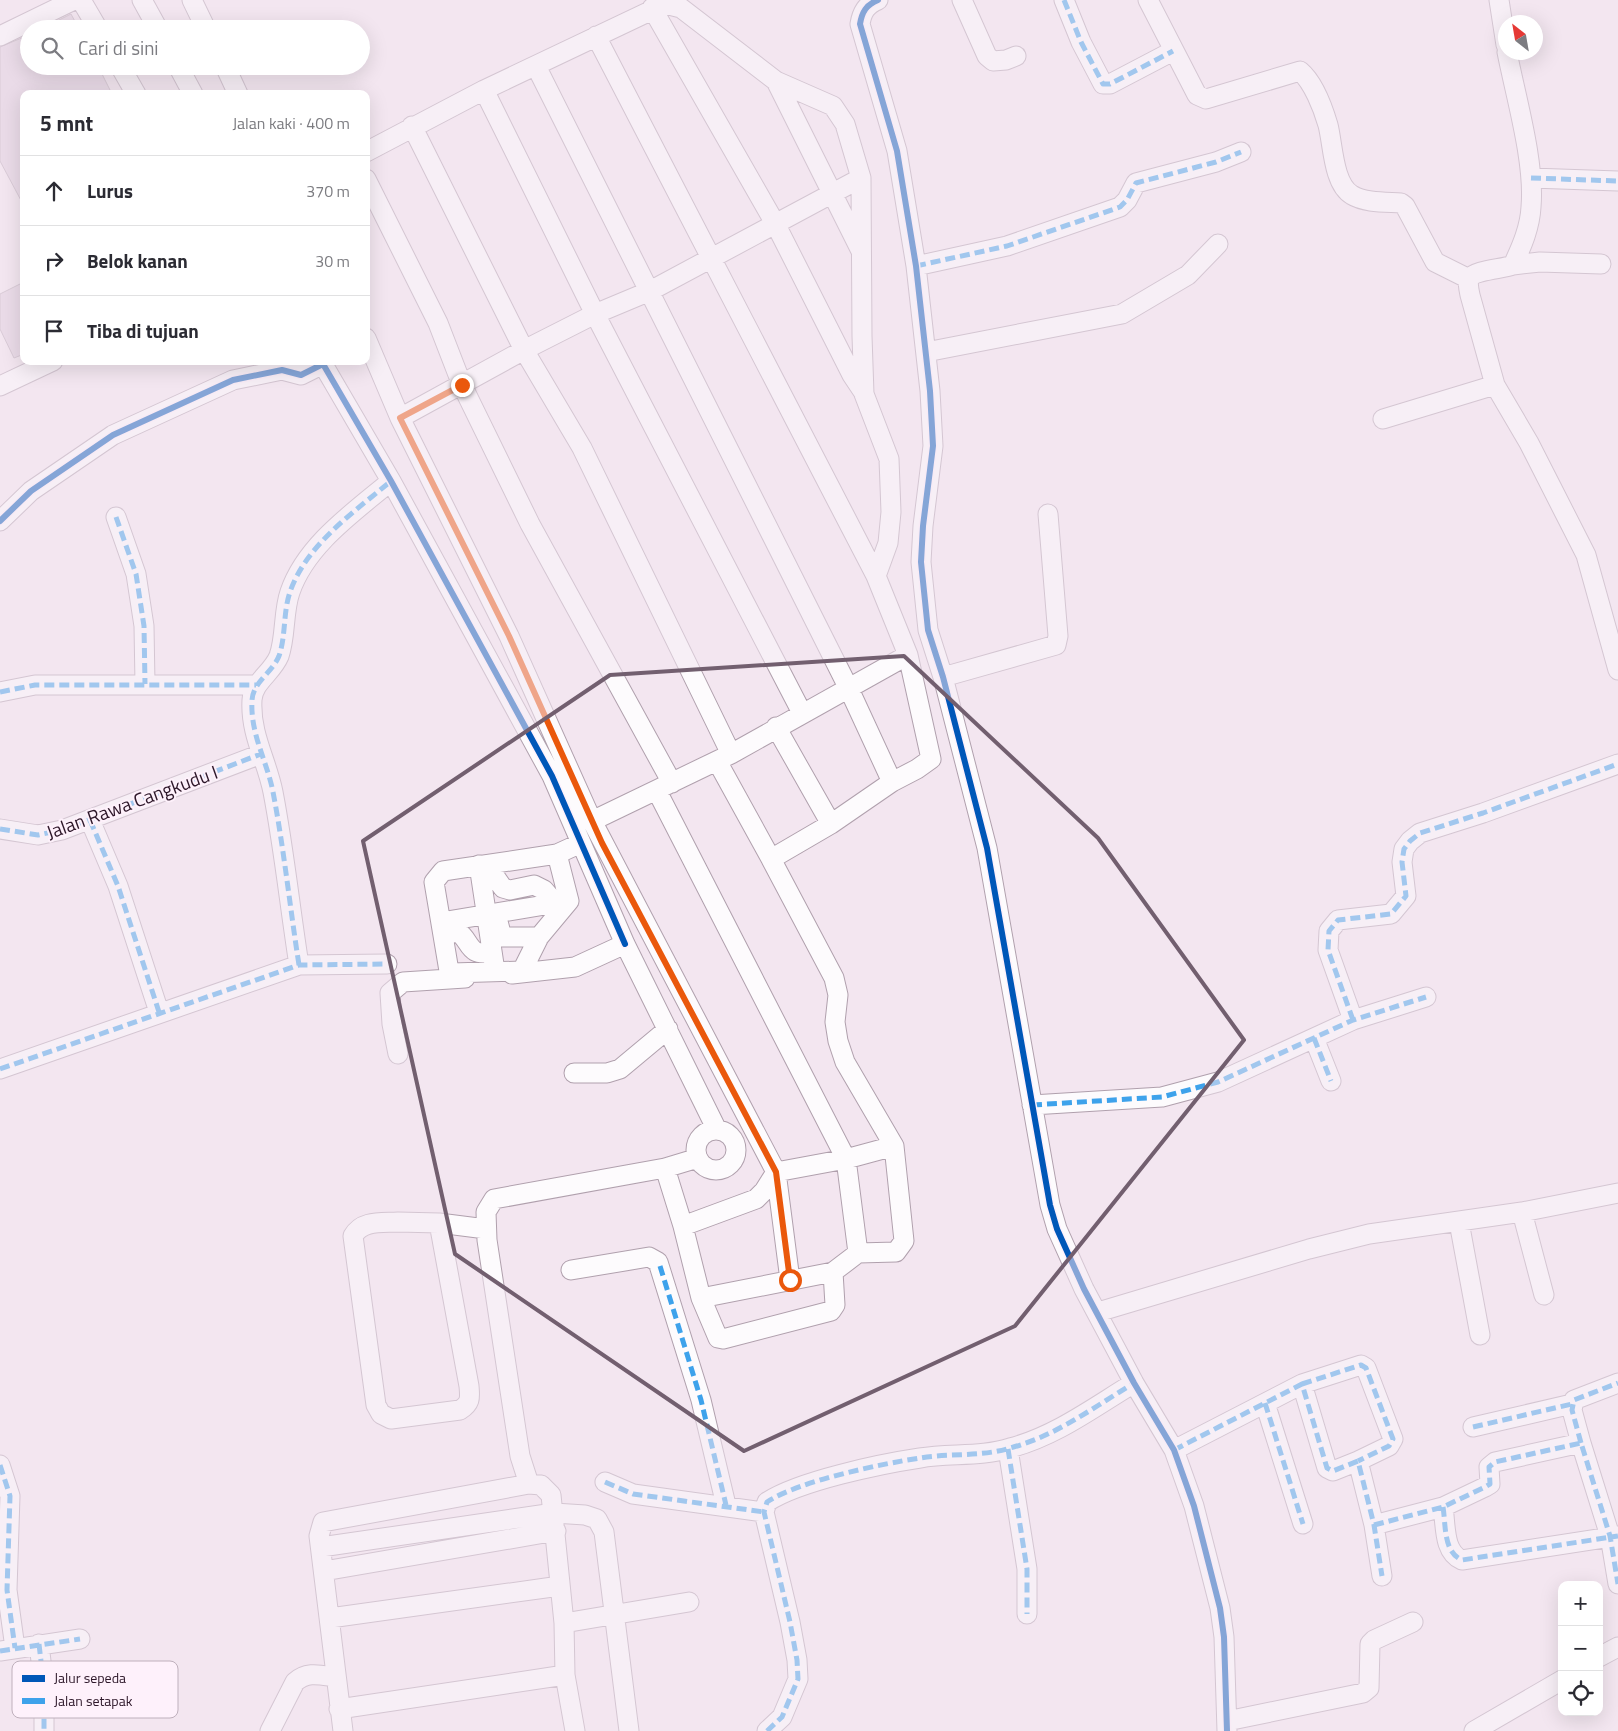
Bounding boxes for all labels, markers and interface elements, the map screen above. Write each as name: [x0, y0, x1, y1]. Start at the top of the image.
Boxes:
north arrow: [1498, 15, 1543, 60]
search box: [20, 20, 370, 75]
text: Cari di sini: [78, 33, 159, 62]
icon: search: [38, 34, 66, 62]
text: 5 mnt: [40, 107, 93, 139]
text: Jalan kaki · 400 m: [232, 111, 350, 135]
text: Lurus: [87, 176, 133, 205]
icon: ahead: [40, 177, 68, 205]
text: 370 m: [306, 179, 350, 203]
text: Belok kanan: [87, 246, 188, 275]
icon: right: [40, 247, 68, 275]
text: 30 m: [315, 249, 350, 273]
text: Tiba di tujuan: [87, 316, 199, 345]
icon: arrive: [40, 317, 68, 345]
route end: [451, 374, 474, 397]
street label: Jalan Rawa Cangkudu I: [42, 757, 222, 846]
route start: [779, 1269, 802, 1292]
map controls: [1558, 1581, 1603, 1716]
button: +: [1558, 1581, 1603, 1626]
button: −: [1558, 1626, 1603, 1671]
legend: [12, 1661, 178, 1718]
text: Jalur sepeda: [54, 1667, 126, 1688]
button: locate: [1558, 1671, 1603, 1716]
text: Jalan setapak: [54, 1690, 133, 1711]

